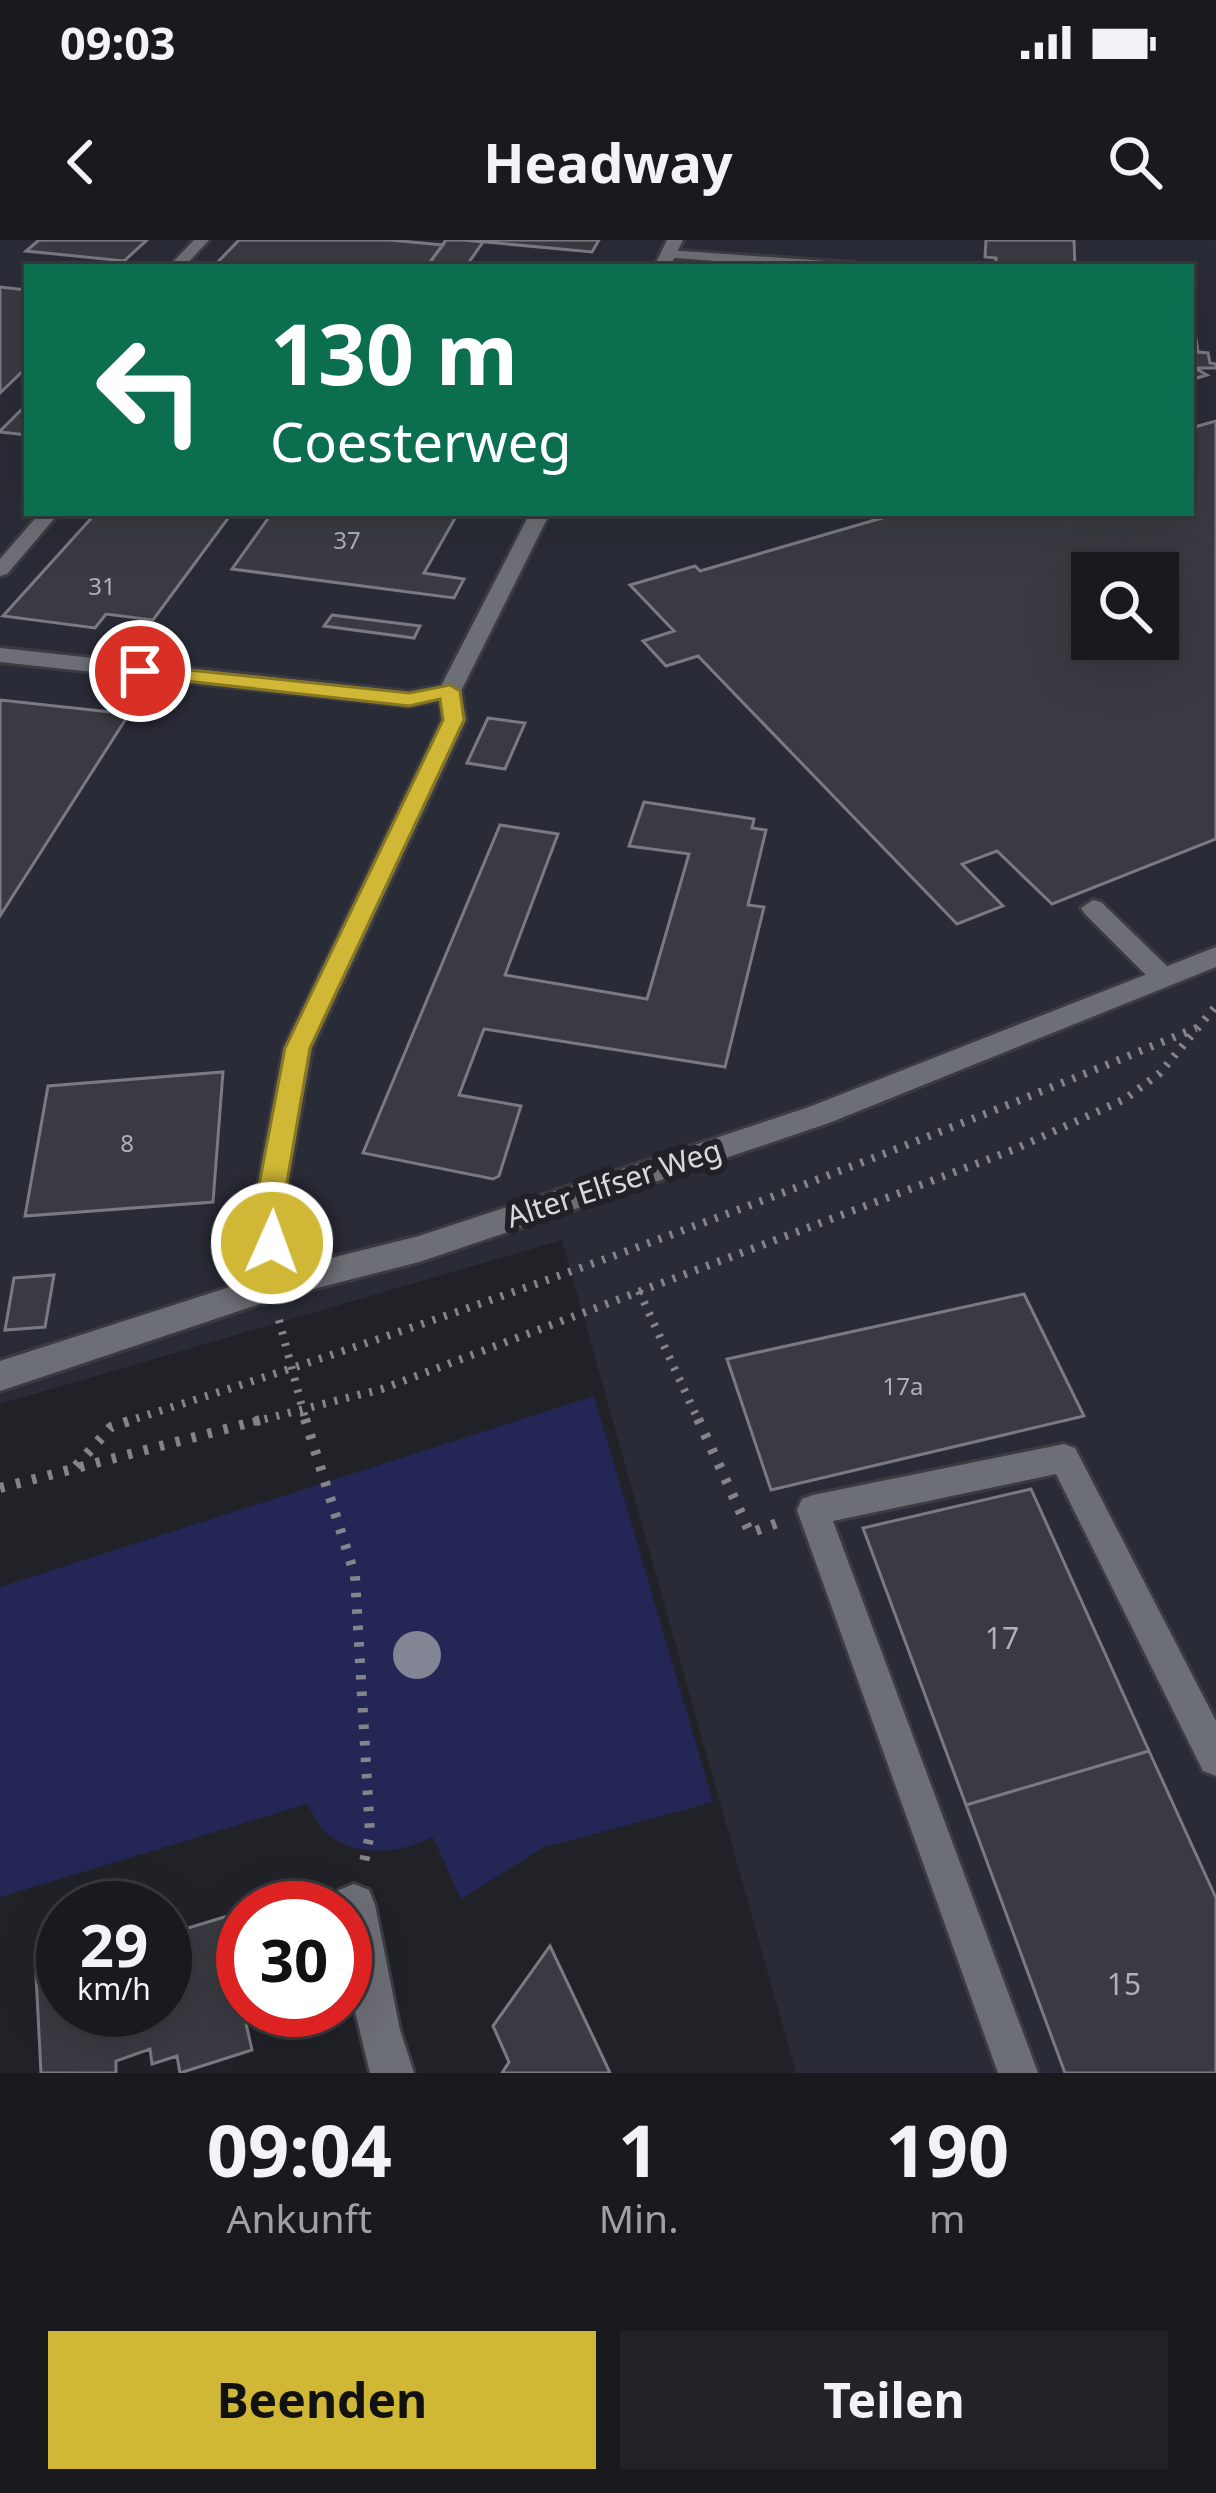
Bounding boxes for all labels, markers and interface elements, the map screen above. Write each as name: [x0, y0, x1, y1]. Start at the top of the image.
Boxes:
text: 09:03: [60, 12, 176, 73]
text: Headway: [483, 125, 733, 199]
icon: back: [48, 129, 114, 195]
icon: search: [1102, 129, 1168, 195]
text: 130 m: [270, 295, 518, 410]
icon: left: [72, 312, 228, 468]
text: Coesterweg: [270, 404, 571, 478]
house number: 37: [333, 523, 361, 556]
map controls: [1071, 552, 1179, 660]
button: search: [1071, 552, 1179, 660]
house number: 31: [88, 569, 116, 602]
pin: [89, 620, 191, 722]
icon: arrive: [107, 638, 173, 704]
house number: 8: [120, 1126, 134, 1159]
street label: Alter Elfser Weg: [501, 1129, 726, 1237]
position arrow: [209, 1180, 335, 1306]
house number: 17a: [883, 1369, 923, 1402]
house number: 17: [985, 1617, 1019, 1658]
speed limit sign: 30: [216, 1881, 372, 2037]
text: 29: [80, 1903, 148, 1985]
house number: 15: [1107, 1963, 1141, 2004]
text: km/h: [77, 1968, 151, 2009]
text: 09:04: [207, 2100, 392, 2198]
text: 1: [618, 2100, 659, 2198]
text: 190: [886, 2100, 1009, 2198]
text: Ankunft: [227, 2191, 372, 2244]
text: Min.: [599, 2191, 679, 2244]
text: m: [929, 2191, 966, 2244]
button: Beenden: [48, 2331, 596, 2469]
button: Teilen: [620, 2331, 1168, 2469]

